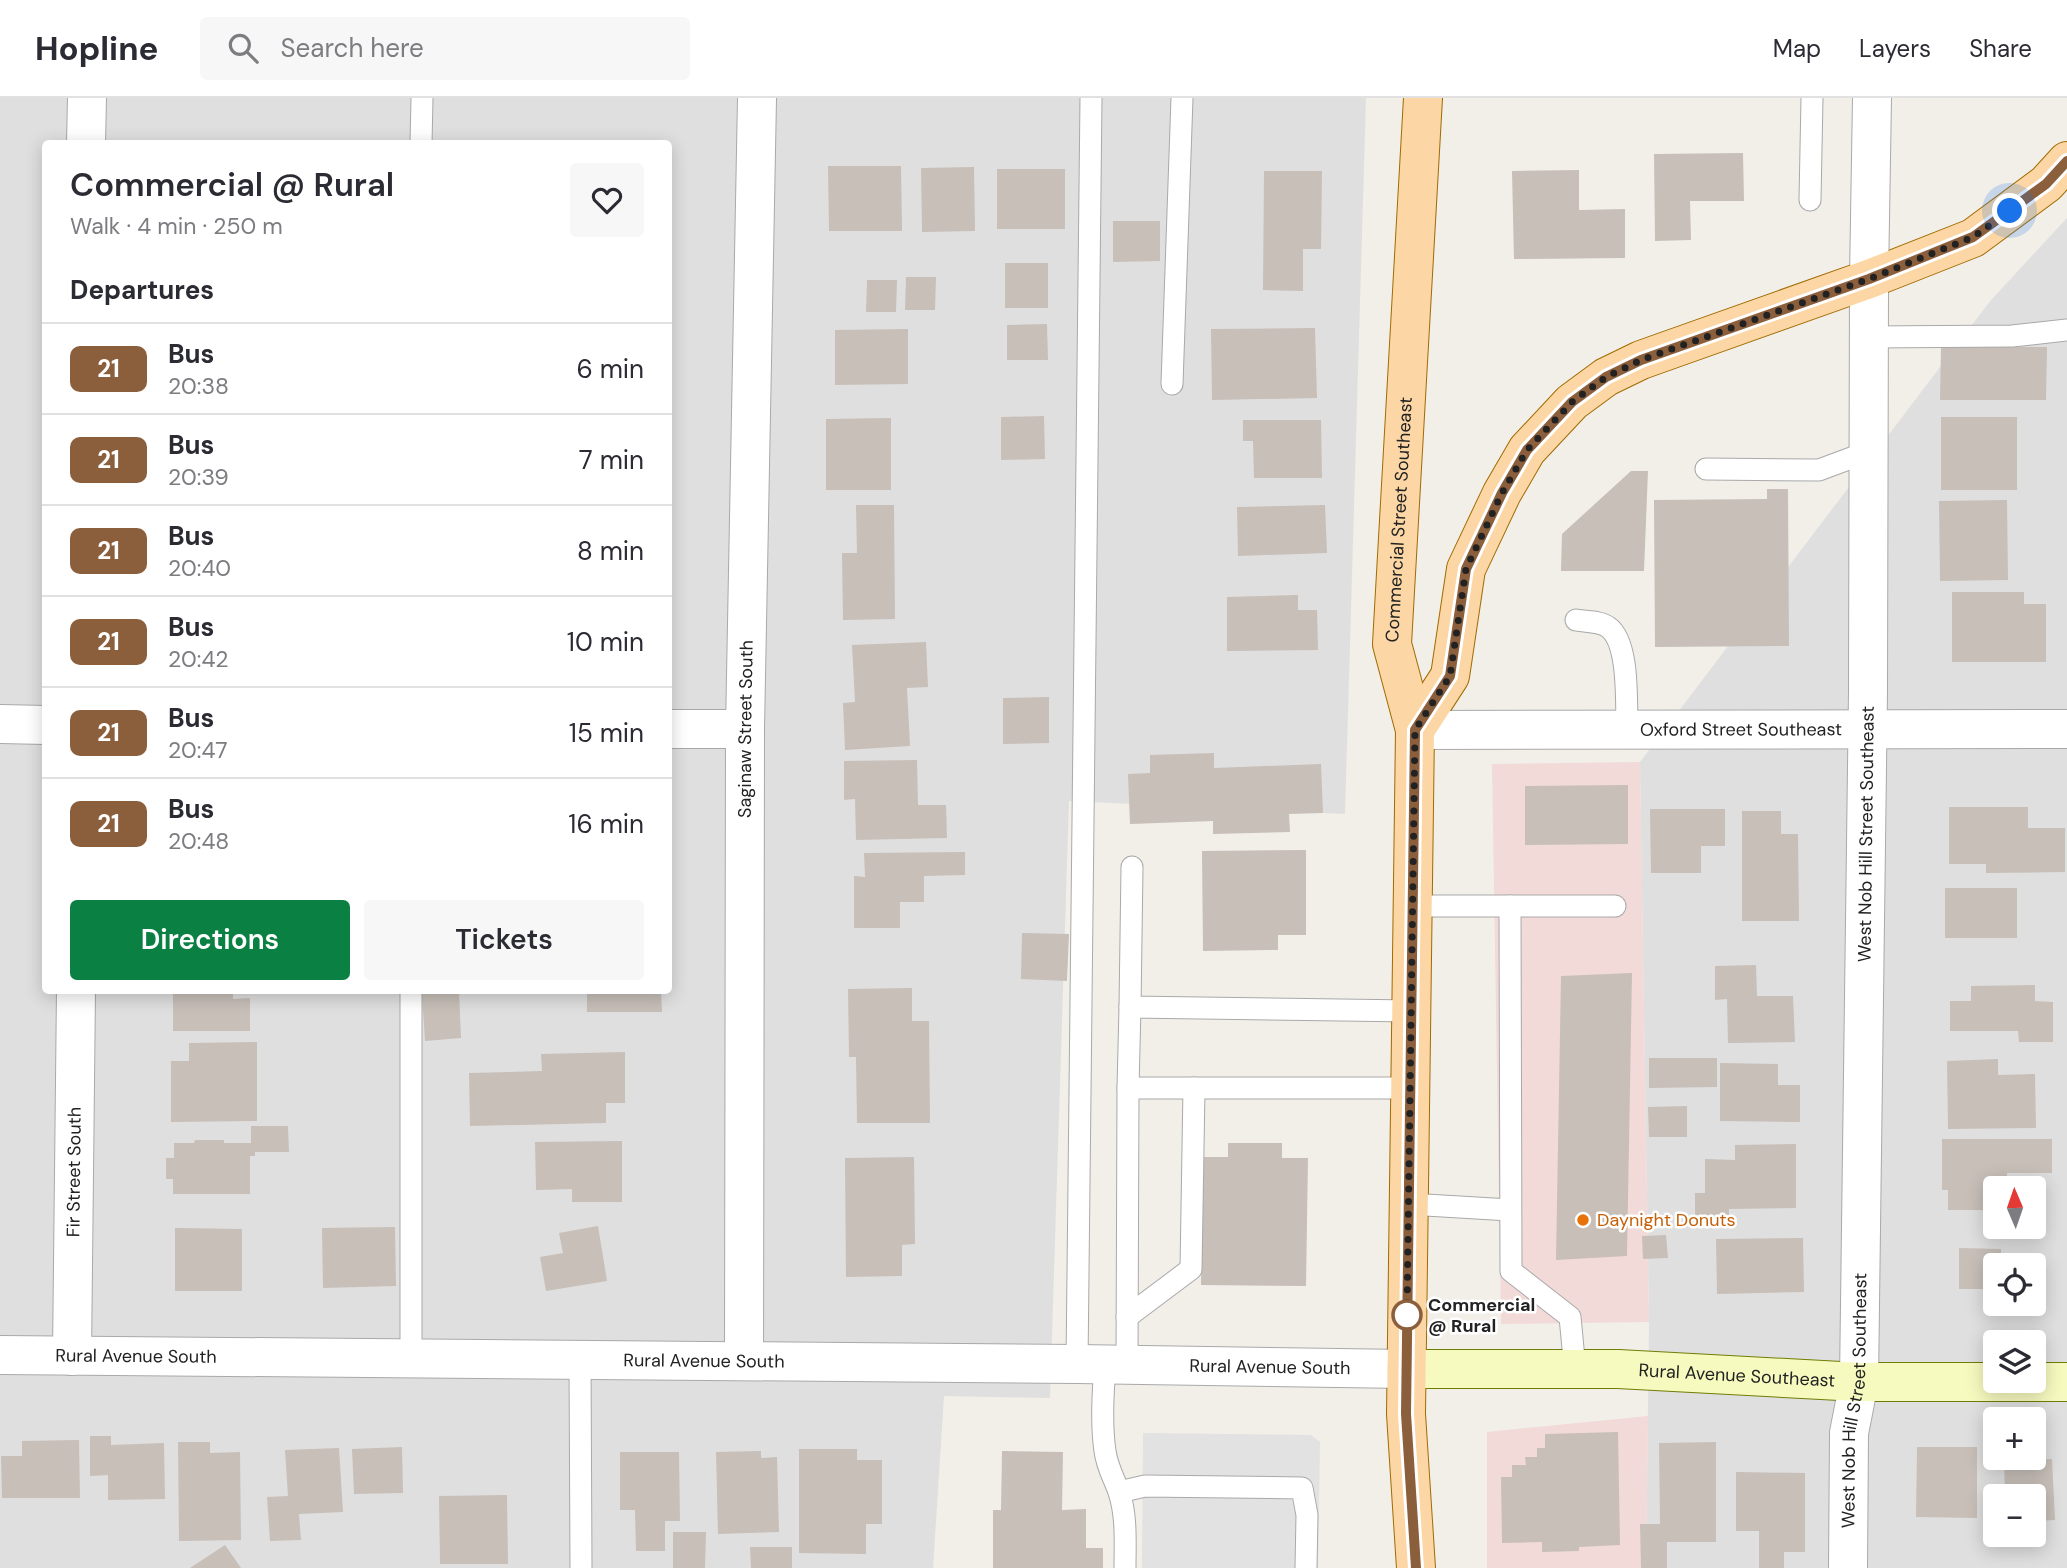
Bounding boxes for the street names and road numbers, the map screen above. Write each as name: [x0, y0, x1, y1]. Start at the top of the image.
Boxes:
street label: Commercial Street Southeast: [1380, 396, 1418, 643]
street label: Saginaw Street South: [733, 640, 759, 818]
street label: West Nob Hill Street Southeast: [1852, 706, 1880, 962]
street label: Oxford Street Southeast: [1640, 717, 1842, 742]
street label: Fir Street South: [61, 1107, 87, 1237]
street label: West Nob Hill Street Southeast: [1836, 1273, 1872, 1528]
street label: Rural Avenue South: [55, 1343, 217, 1369]
street label: Rural Avenue South: [623, 1348, 785, 1374]
street label: Rural Avenue South: [1189, 1354, 1351, 1380]
street label: Rural Avenue Southeast: [1638, 1358, 1836, 1393]

